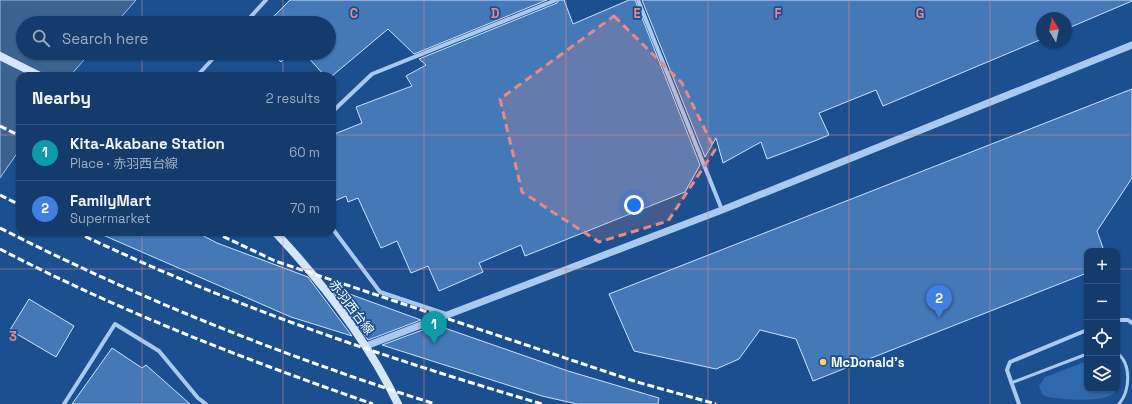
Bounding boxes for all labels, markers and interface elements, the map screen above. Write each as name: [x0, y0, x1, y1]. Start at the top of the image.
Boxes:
text: C: [350, 5, 358, 22]
text: D: [491, 5, 500, 22]
text: E: [633, 5, 641, 22]
text: F: [775, 5, 782, 22]
text: G: [916, 5, 924, 22]
north arrow: [1036, 12, 1072, 48]
search box: [16, 16, 336, 60]
icon: search: [30, 27, 52, 49]
text: Search here: [62, 29, 148, 48]
text: Nearby: [32, 87, 91, 109]
text: 2 results: [266, 90, 320, 107]
text: Kita-Akabane Station: [70, 134, 225, 153]
text: 1: [42, 144, 48, 161]
text: 60 m: [289, 144, 320, 161]
text: Place · 赤羽西台線: [70, 155, 178, 172]
text: FamilyMart: [70, 191, 151, 210]
your location: [624, 195, 644, 215]
text: 2: [41, 200, 49, 217]
text: 70 m: [290, 200, 320, 217]
text: Supermarket: [70, 210, 151, 227]
map controls: [1084, 248, 1120, 392]
button: +: [1084, 248, 1120, 284]
street label: 赤羽西台線: [325, 276, 378, 338]
button: −: [1084, 284, 1120, 320]
pin: 2: [926, 285, 952, 318]
pin: 1: [421, 311, 447, 344]
button: locate: [1084, 320, 1120, 356]
text: 3: [9, 328, 17, 345]
place label: McDonald's: [831, 354, 905, 371]
button: layers: [1084, 356, 1120, 392]
marker: McDonald's: [818, 357, 828, 367]

